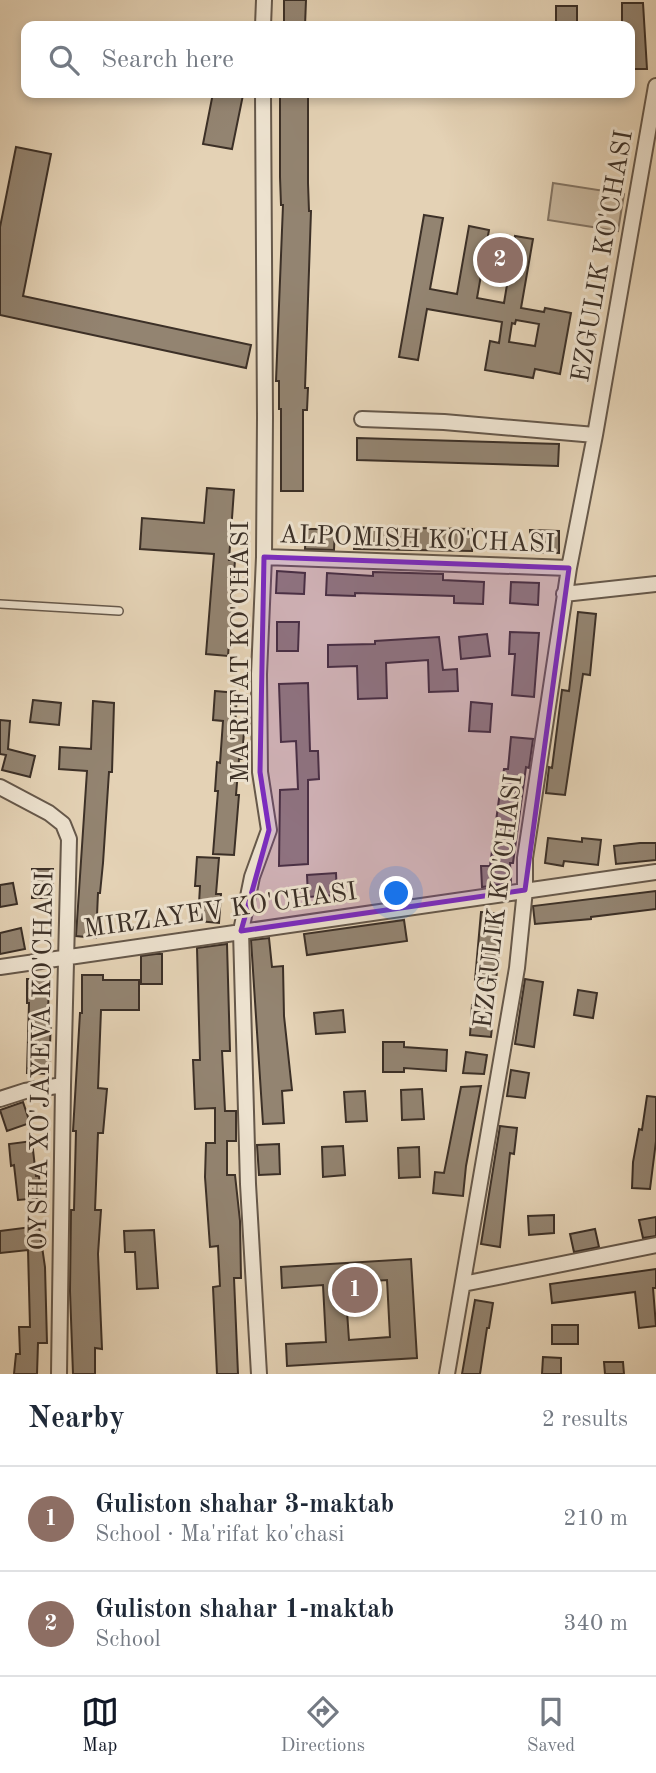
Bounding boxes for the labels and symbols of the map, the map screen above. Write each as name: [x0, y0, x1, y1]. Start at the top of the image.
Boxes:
street label: EZGULIK KO'CHASI: [568, 128, 638, 385]
pin: 2: [477, 234, 523, 286]
street label: MA'RIFAT KO'CHASI: [228, 521, 254, 783]
street label: ALPOMISH KO'CHASI: [278, 522, 555, 558]
street label: EZGULIK KO'CHASI: [471, 773, 527, 1030]
street label: OYSHA XO'JAYEVA KO'CHASI: [26, 871, 58, 1251]
your location: [379, 876, 413, 910]
street label: MIRZAYEV KO'CHASI: [82, 879, 359, 943]
pin: 1: [332, 1264, 378, 1316]

